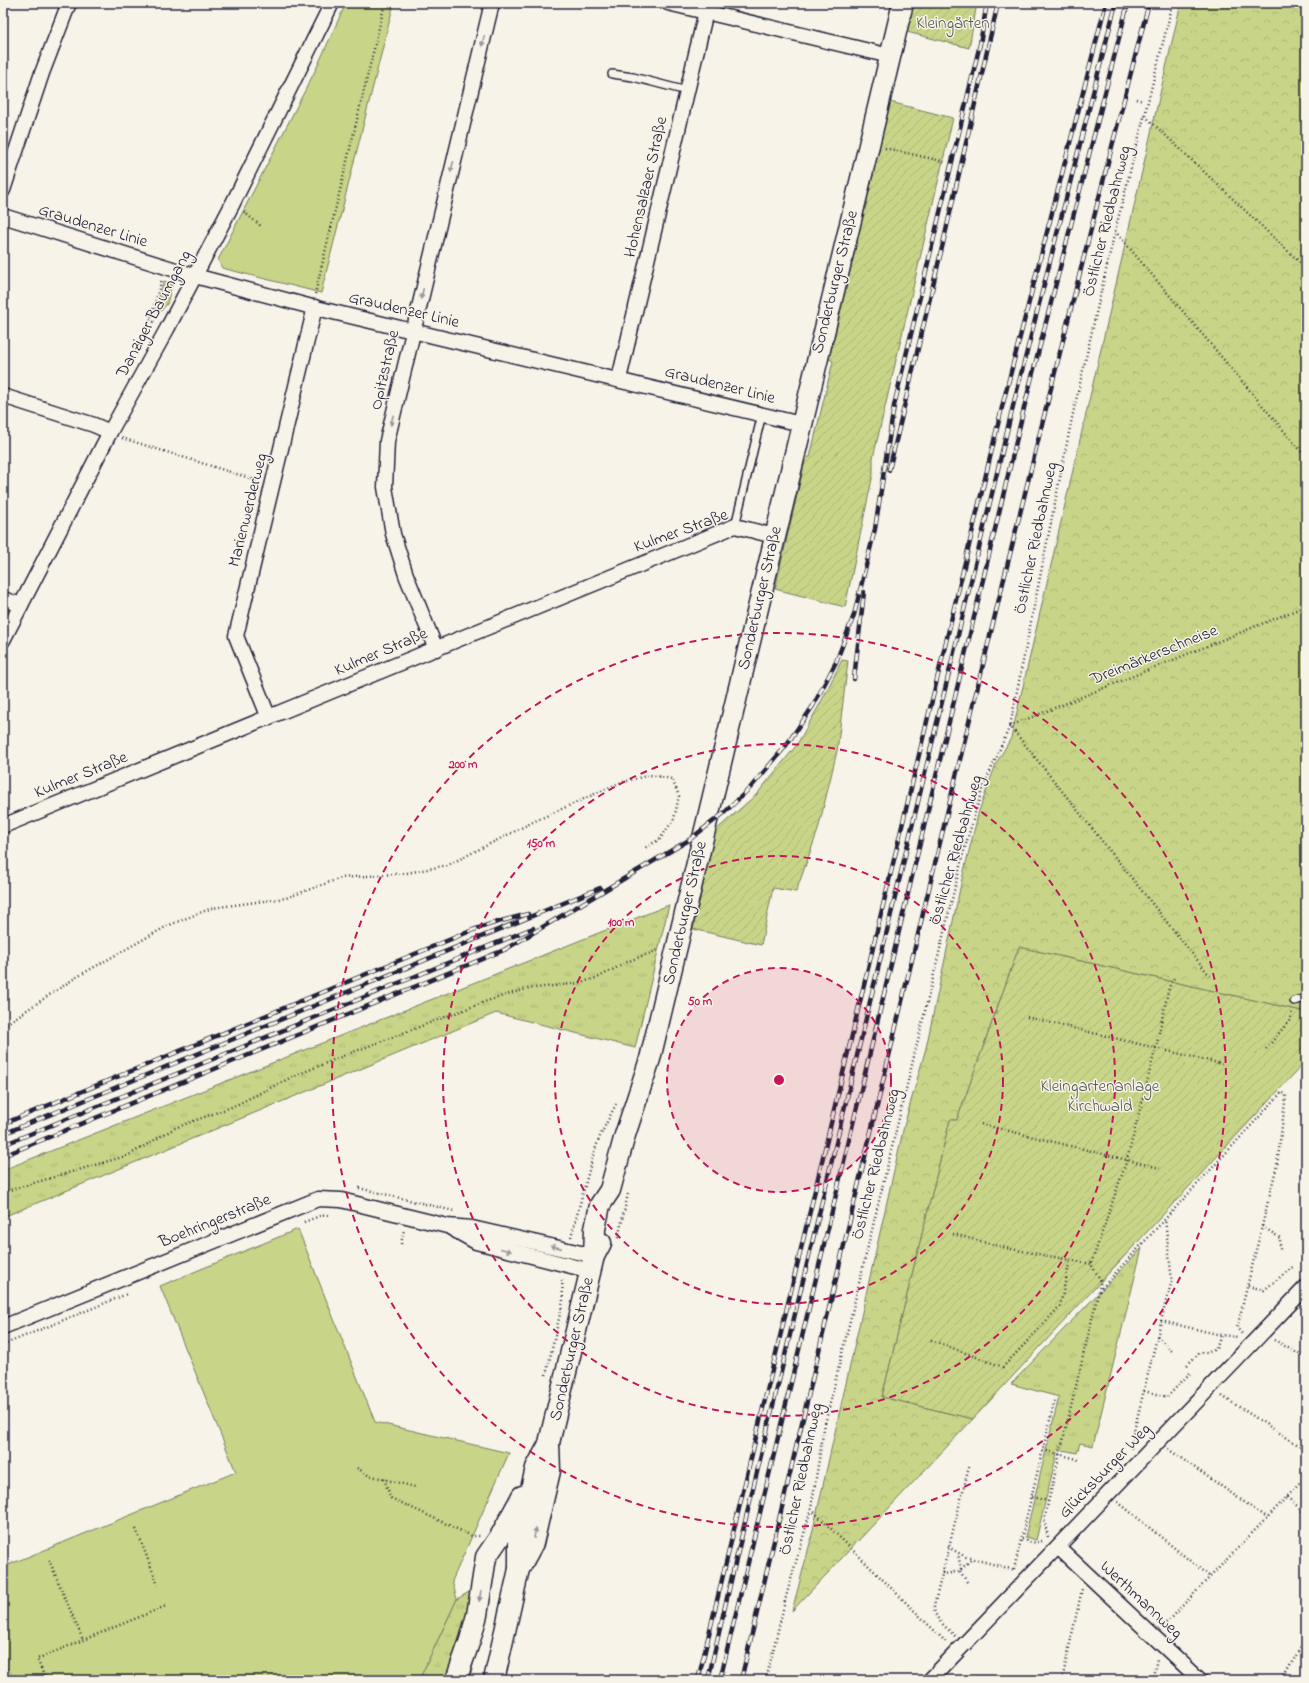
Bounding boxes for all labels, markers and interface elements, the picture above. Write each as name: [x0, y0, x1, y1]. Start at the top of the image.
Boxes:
park label: Kleingärten: [916, 11, 990, 38]
one-way arrow: [479, 35, 485, 47]
street label: Hohensalzaer Straße: [618, 114, 674, 260]
street label: Östlicher Riedbahnweg: [1076, 143, 1140, 300]
one-way arrow: [449, 161, 455, 174]
street label: Graudenzer Linie: [35, 198, 151, 255]
street label: Sonderburger Straße: [805, 207, 867, 357]
street label: Danziger Baumgang: [109, 246, 200, 384]
street label: Graudenzer Linie: [346, 285, 462, 335]
one-way arrow: [418, 288, 424, 300]
street label: Opitzstraße: [364, 327, 406, 413]
street label: Graudenzer Linie: [662, 359, 778, 411]
one-way arrow: [388, 414, 394, 426]
street label: Marienwerderweg: [222, 450, 276, 570]
street label: Östlicher Riedbahnweg: [1008, 460, 1066, 617]
street label: Kulmer Straße: [630, 502, 732, 560]
street label: Sonderburger Straße: [731, 523, 791, 673]
street label: Dreimärkerschneise: [1086, 618, 1222, 692]
street label: Kulmer Straße: [331, 621, 432, 683]
street label: Kulmer Straße: [31, 745, 132, 805]
text: 200 m: [448, 756, 478, 774]
street label: Östlicher Riedbahnweg: [923, 772, 991, 928]
text: 150 m: [527, 835, 556, 853]
street label: Sonderburger Straße: [656, 838, 716, 988]
text: 100 m: [608, 914, 635, 932]
text: 50 m: [688, 993, 713, 1011]
centre of rings: [772, 1073, 786, 1087]
park label: Kleingartenanlage Kirchwald: [1041, 1074, 1160, 1119]
street label: Östlicher Riedbahnweg: [845, 1086, 909, 1243]
street label: Boehringerstraße: [154, 1187, 276, 1257]
one-way arrow: [550, 1243, 563, 1249]
one-way arrow: [500, 1247, 513, 1253]
street label: Sonderburger Straße: [543, 1274, 603, 1424]
street label: Östlicher Riedbahnweg: [773, 1401, 831, 1558]
street label: Glücksburger Weg: [1053, 1418, 1158, 1526]
one-way arrow: [533, 1527, 539, 1540]
street label: Werthmannweg: [1093, 1555, 1188, 1647]
one-way arrow: [477, 1590, 483, 1602]

